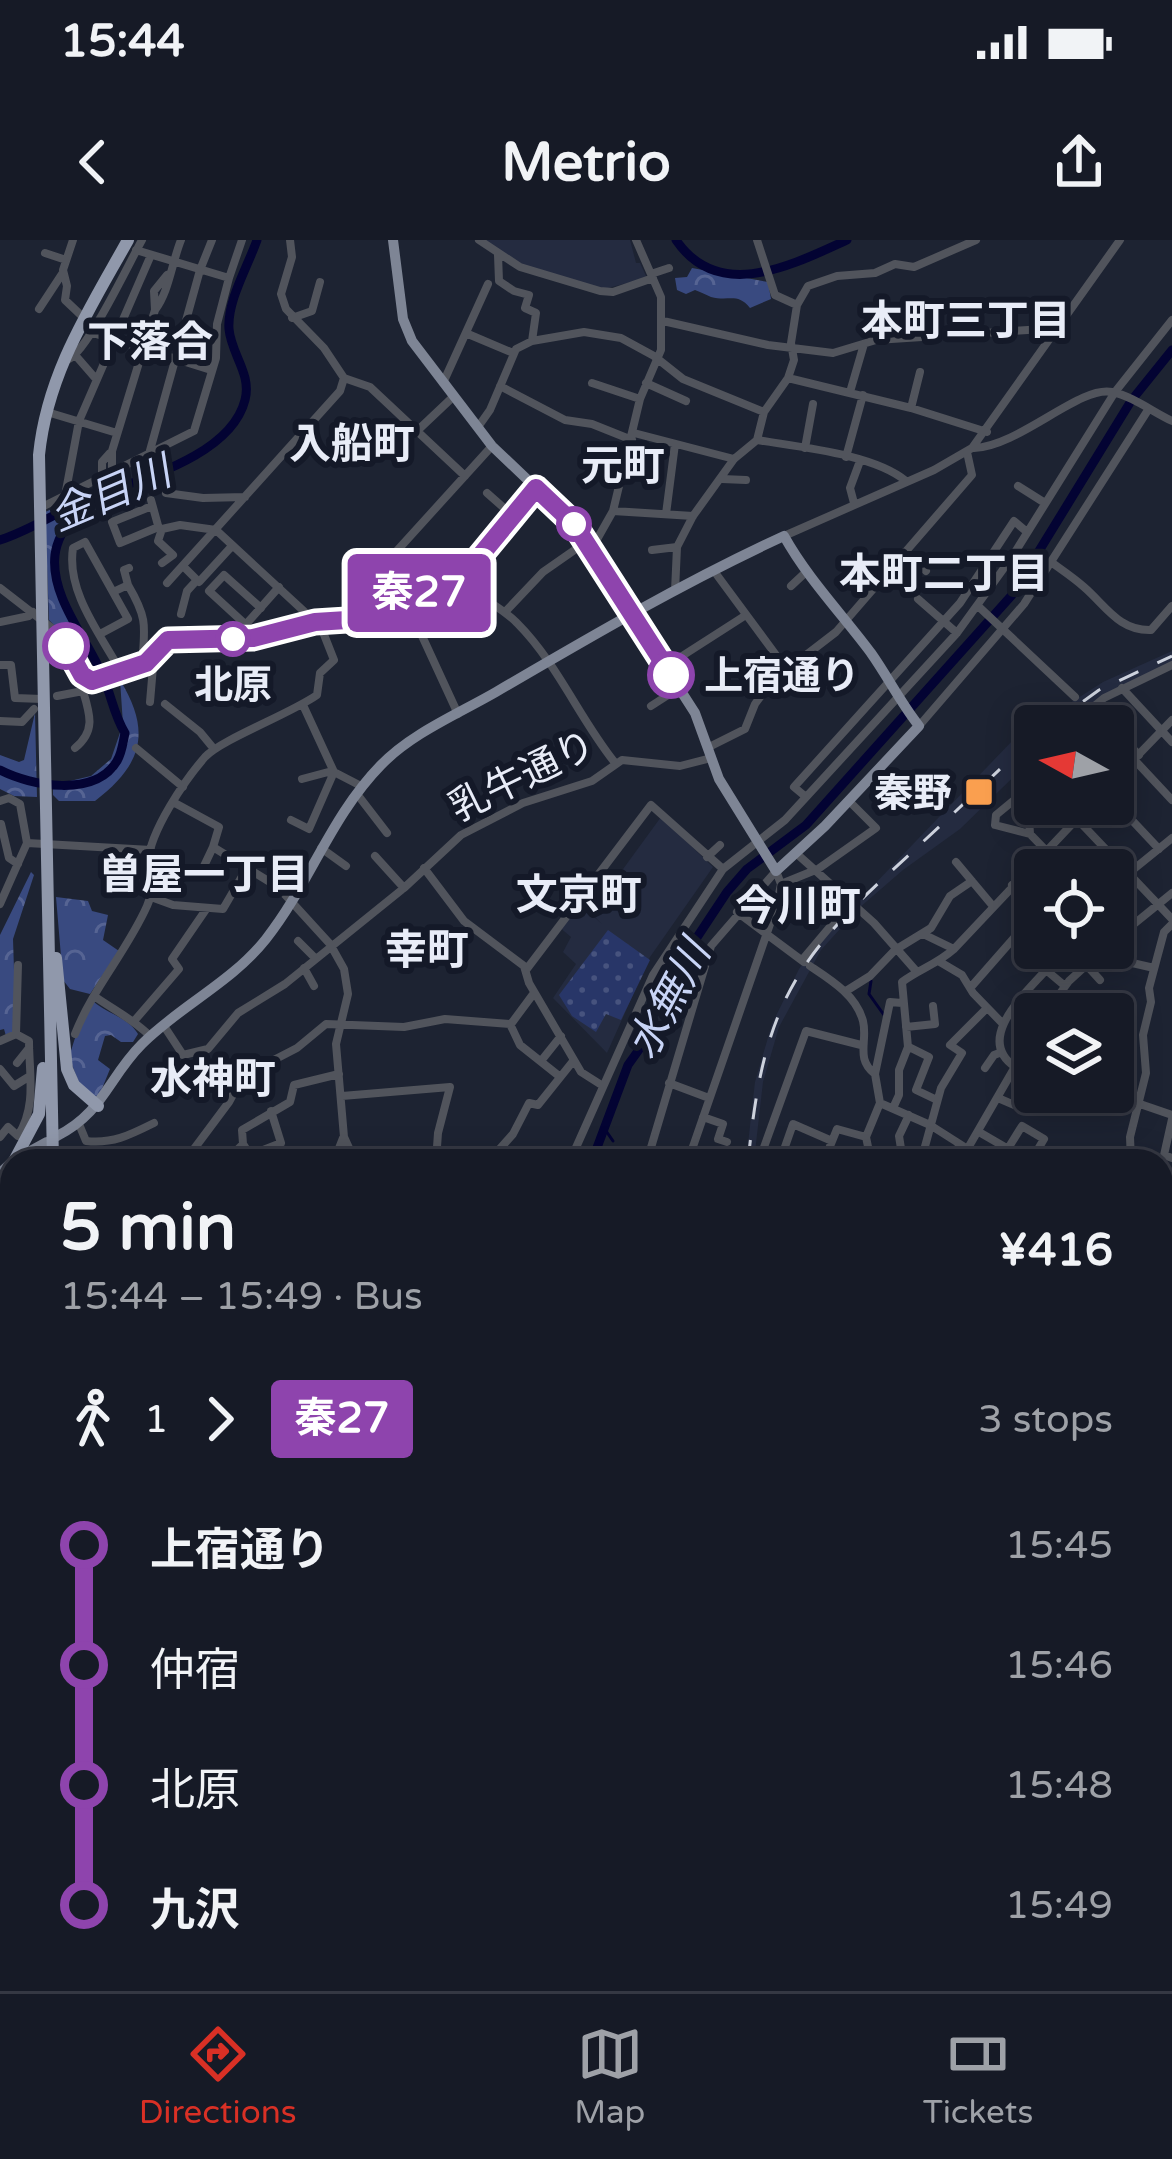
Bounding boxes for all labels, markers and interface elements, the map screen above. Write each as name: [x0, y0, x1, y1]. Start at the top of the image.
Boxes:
text: 15:44: [60, 15, 185, 69]
icon: back: [60, 129, 126, 195]
icon: share: [1046, 129, 1112, 195]
text: Metrio: [501, 130, 671, 195]
district label: 本町三丁目: [861, 296, 1071, 347]
district label: 下落合: [87, 317, 213, 368]
district label: 入船町: [289, 419, 415, 470]
district label: 元町: [581, 441, 665, 492]
water label: 金目川: [43, 445, 182, 542]
unlabelled marker: [558, 508, 590, 540]
district label: 本町二丁目: [839, 549, 1049, 600]
line badge: 秦27: [350, 554, 488, 632]
text: 秦27: [372, 567, 466, 618]
marker: 北原: [217, 623, 249, 655]
unlabelled marker: [44, 624, 88, 668]
marker: 上宿通り: [649, 653, 693, 697]
place label: 上宿通り: [704, 653, 860, 700]
place label: 北原: [194, 662, 272, 709]
north arrow: [1014, 705, 1134, 825]
map controls: [1014, 705, 1134, 1113]
street label: 乳牛通り: [442, 721, 603, 832]
place label: 秦野: [874, 770, 952, 817]
marker: 秦野: [963, 776, 995, 808]
button: locate: [1014, 849, 1134, 969]
district label: 曽屋一丁目: [99, 850, 309, 901]
district label: 文京町: [516, 870, 642, 921]
district label: 今川町: [735, 881, 861, 932]
district label: 幸町: [385, 925, 469, 976]
water label: 水無川: [617, 929, 723, 1067]
button: layers: [1014, 993, 1134, 1113]
district label: 水神町: [150, 1054, 276, 1105]
text: 5 min: [60, 1188, 236, 1268]
text: ¥416: [999, 1224, 1113, 1278]
text: 15:44 – 15:49 · Bus: [60, 1273, 423, 1320]
icon: walk: [60, 1386, 126, 1452]
icon: forward: [187, 1386, 253, 1452]
text: 秦27: [295, 1393, 389, 1444]
text: 1: [144, 1396, 169, 1443]
text: 3 stops: [978, 1396, 1113, 1443]
text: 15:45: [1005, 1522, 1113, 1569]
text: 上宿通り: [150, 1524, 330, 1578]
text: 15:46: [1005, 1642, 1113, 1689]
text: 仲宿: [150, 1644, 240, 1698]
text: 15:48: [1005, 1762, 1113, 1809]
text: 北原: [150, 1764, 240, 1818]
text: 15:49: [1005, 1882, 1113, 1929]
text: 九沢: [150, 1884, 240, 1938]
tab: Directions: [139, 2021, 297, 2132]
tab: Map: [574, 2021, 645, 2132]
tab: Tickets: [923, 2021, 1033, 2132]

